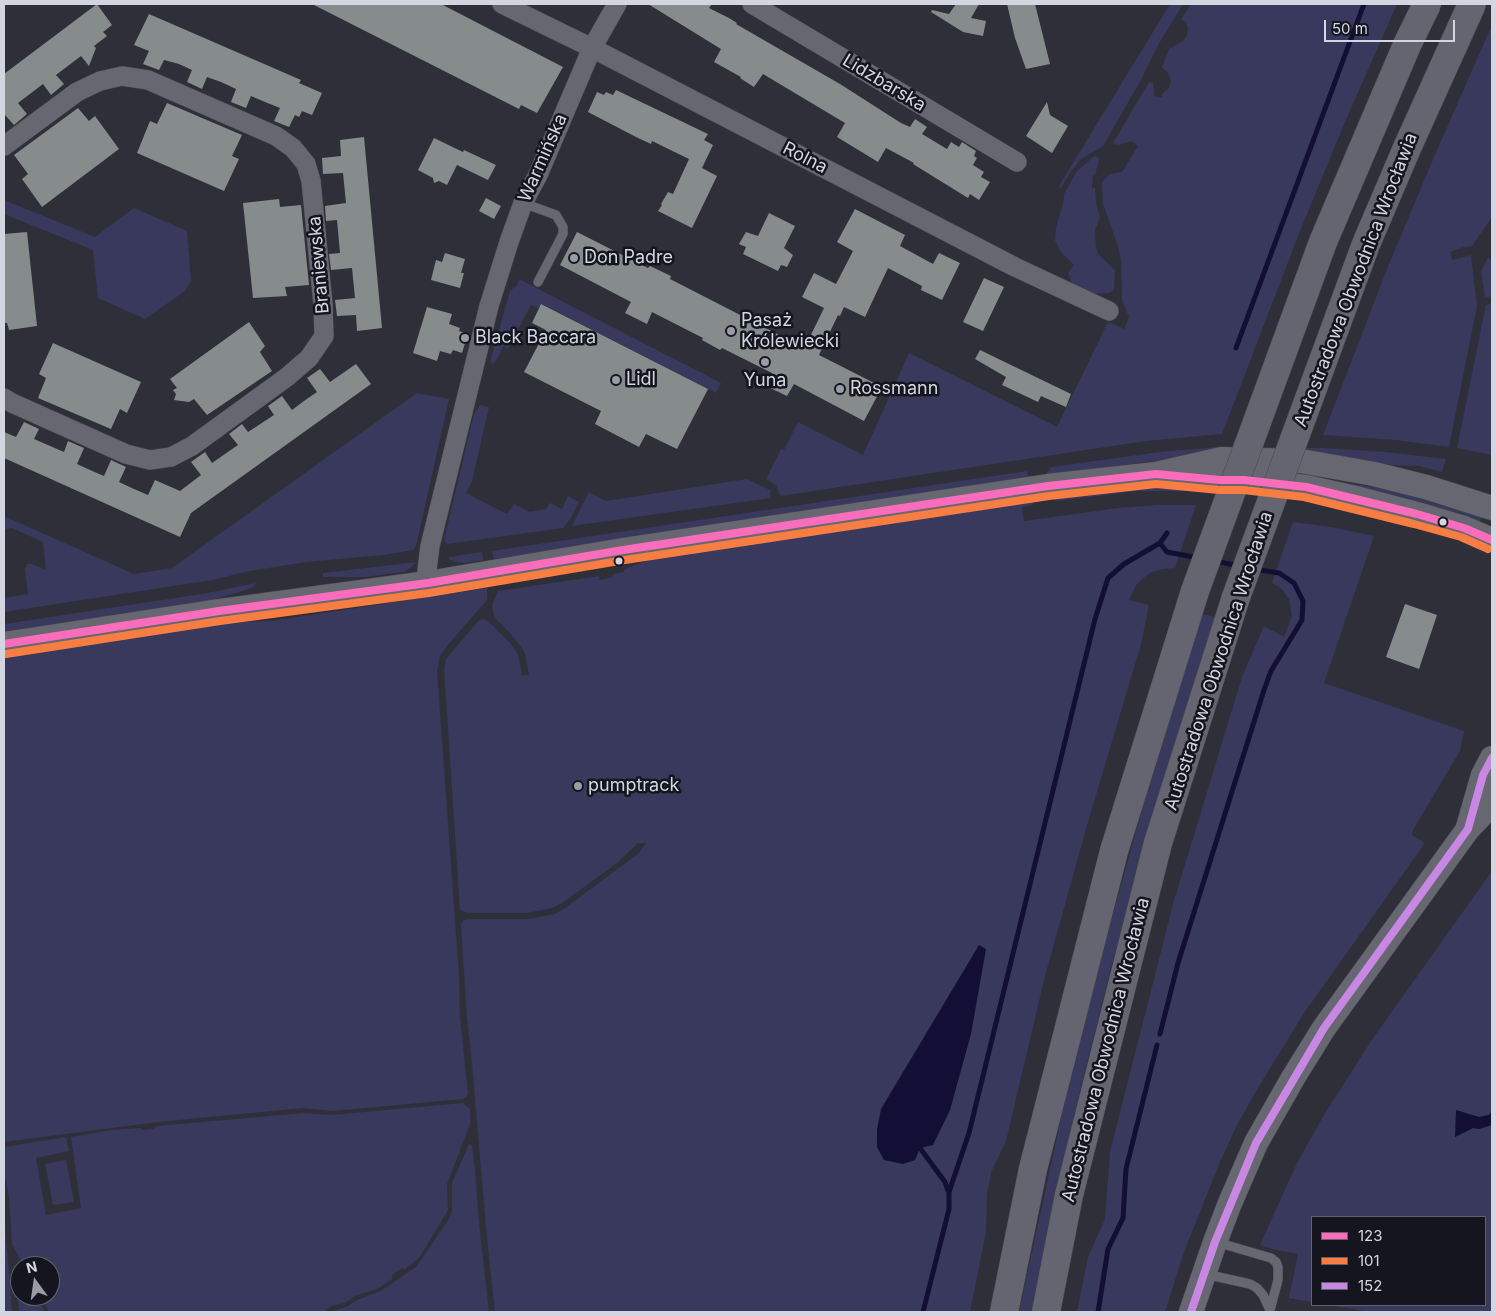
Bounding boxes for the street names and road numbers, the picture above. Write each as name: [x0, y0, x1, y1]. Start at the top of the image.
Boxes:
street label: Lidzbarska: [839, 50, 929, 116]
street label: Warmińska: [514, 111, 572, 205]
street label: Autostradowa Obwodnica Wrocławia: [1290, 130, 1422, 430]
street label: Rolna: [779, 138, 831, 178]
street label: Braniewska: [304, 215, 334, 315]
street label: Autostradowa Obwodnica Wrocławia: [1160, 509, 1278, 813]
street label: Autostradowa Obwodnica Wrocławia: [1058, 896, 1154, 1204]

